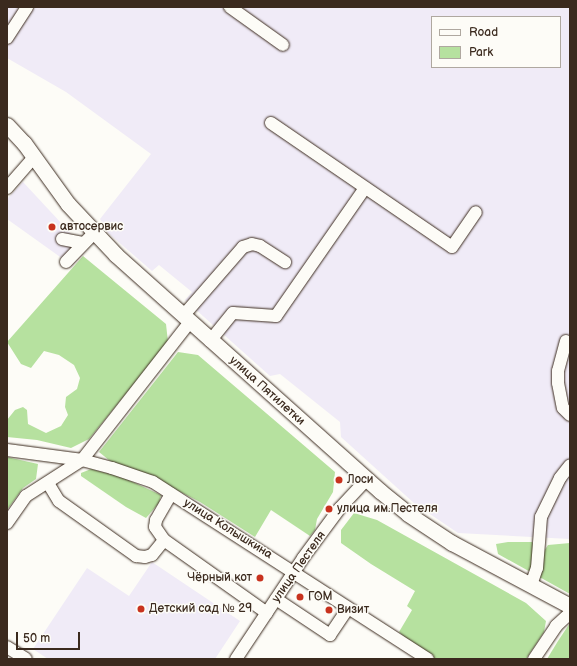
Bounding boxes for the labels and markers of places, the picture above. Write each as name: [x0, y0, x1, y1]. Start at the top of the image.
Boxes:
place label: автосервис: [60, 220, 123, 234]
marker: автосервис: [47, 222, 57, 232]
place label: Лоси: [347, 473, 373, 487]
marker: Лоси: [334, 475, 344, 485]
place label: улица им.Пестеля: [337, 502, 438, 516]
marker: улица им.Пестеля: [324, 504, 334, 514]
place label: Чёрный кот: [187, 571, 252, 585]
marker: Чёрный кот: [255, 573, 265, 583]
place label: ГОМ: [308, 590, 333, 604]
marker: ГОМ: [295, 592, 305, 602]
place label: Детский сад № 29: [149, 602, 252, 616]
place label: Визит: [337, 603, 369, 617]
marker: Детский сад № 29: [136, 604, 146, 614]
marker: Визит: [324, 605, 334, 615]

